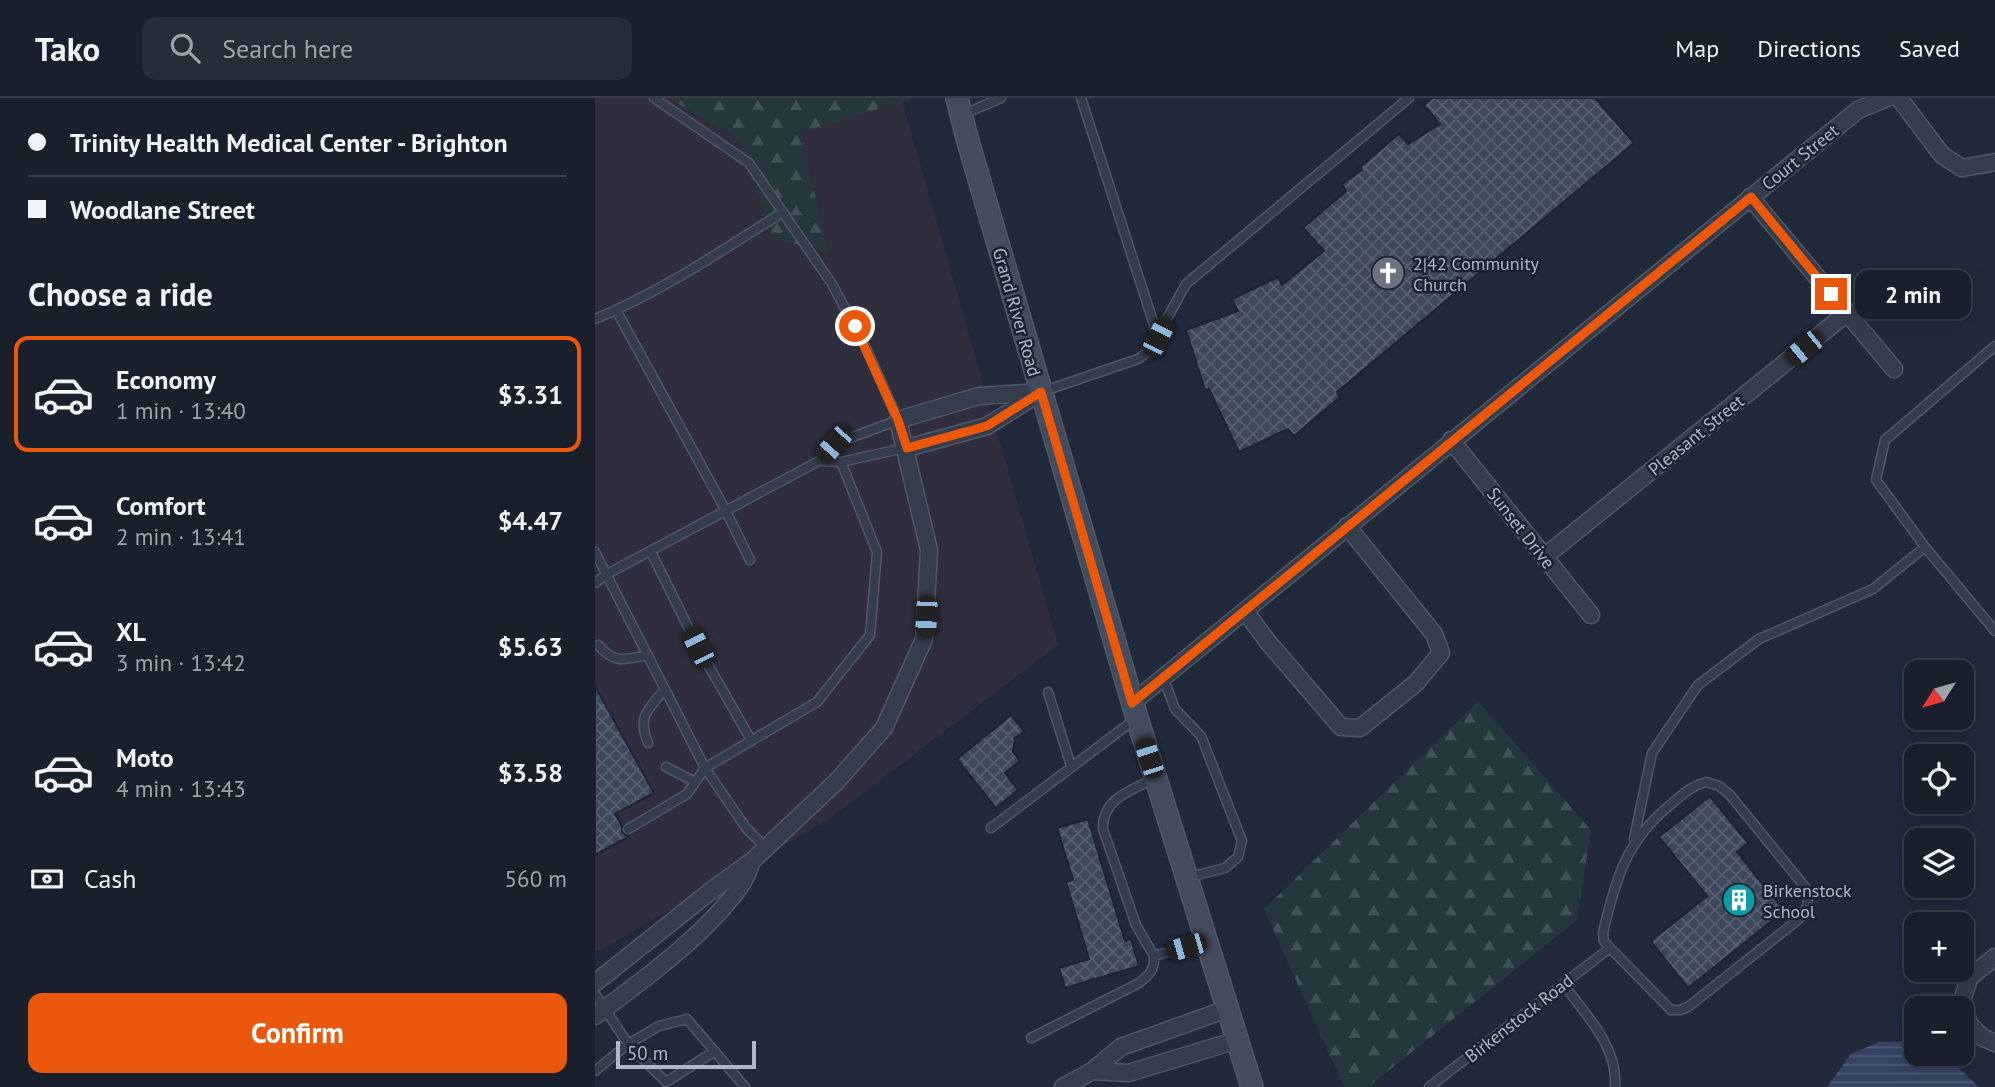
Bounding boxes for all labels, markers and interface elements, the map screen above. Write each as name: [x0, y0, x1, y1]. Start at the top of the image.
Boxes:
search box: [142, 17, 632, 80]
text: Tako: [35, 27, 100, 70]
icon: search: [166, 29, 204, 67]
text: Search here: [222, 32, 353, 65]
text: Map: [1675, 33, 1719, 64]
text: Directions: [1757, 33, 1861, 64]
text: Saved: [1899, 33, 1960, 64]
street label: Court Street: [1757, 119, 1843, 195]
text: Trinity Health Medical Center - Brighton: [70, 126, 508, 159]
text: Woodlane Street: [70, 193, 255, 226]
street label: Grand River Road: [988, 245, 1046, 379]
place label: 2|42 Community Church: [1413, 252, 1540, 296]
church icon: 2|42 Community Church: [1369, 254, 1407, 292]
callout: 2 min: [1855, 270, 1971, 318]
text: Choose a ride: [28, 273, 213, 315]
route end: [1815, 278, 1847, 310]
text: 2 min: [1885, 280, 1941, 309]
route start: [839, 310, 871, 342]
car: [1140, 314, 1177, 360]
car: [1782, 327, 1827, 369]
icon: car: [32, 363, 95, 426]
text: Economy: [116, 363, 216, 396]
text: $3.31: [498, 378, 563, 411]
street label: Pleasant Street: [1643, 389, 1749, 481]
text: 1 min · 13:40: [116, 396, 246, 425]
car: [813, 421, 856, 467]
street label: Sunset Drive: [1482, 483, 1560, 573]
icon: car: [32, 489, 95, 552]
text: Comfort: [116, 489, 206, 522]
text: $4.47: [498, 504, 563, 537]
text: 2 min · 13:41: [116, 522, 246, 551]
car: [915, 595, 938, 639]
icon: car: [32, 615, 95, 678]
text: XL: [116, 615, 146, 648]
car: [680, 624, 717, 670]
text: $5.63: [498, 630, 563, 663]
text: 3 min · 13:42: [116, 648, 246, 677]
north arrow: [1904, 660, 1974, 730]
map controls: [1904, 660, 1974, 1066]
car: [1133, 735, 1166, 781]
icon: car: [32, 741, 95, 804]
text: Moto: [116, 741, 174, 774]
button: locate: [1904, 744, 1974, 814]
text: $3.58: [498, 756, 563, 789]
text: 4 min · 13:43: [116, 774, 246, 803]
button: layers: [1904, 828, 1974, 898]
icon: cash: [28, 860, 66, 898]
text: Cash: [84, 862, 136, 895]
text: 560 m: [505, 864, 567, 893]
place label: Birkenstock School: [1763, 879, 1852, 923]
building icon: Birkenstock School: [1720, 881, 1758, 919]
button: +: [1904, 912, 1974, 982]
car: [1163, 931, 1210, 963]
street label: Birkenstock Road: [1460, 969, 1578, 1067]
button: Confirm: [28, 993, 567, 1073]
button: −: [1904, 996, 1974, 1066]
scale bar: [616, 1038, 756, 1070]
text: 50 m: [627, 1041, 668, 1065]

